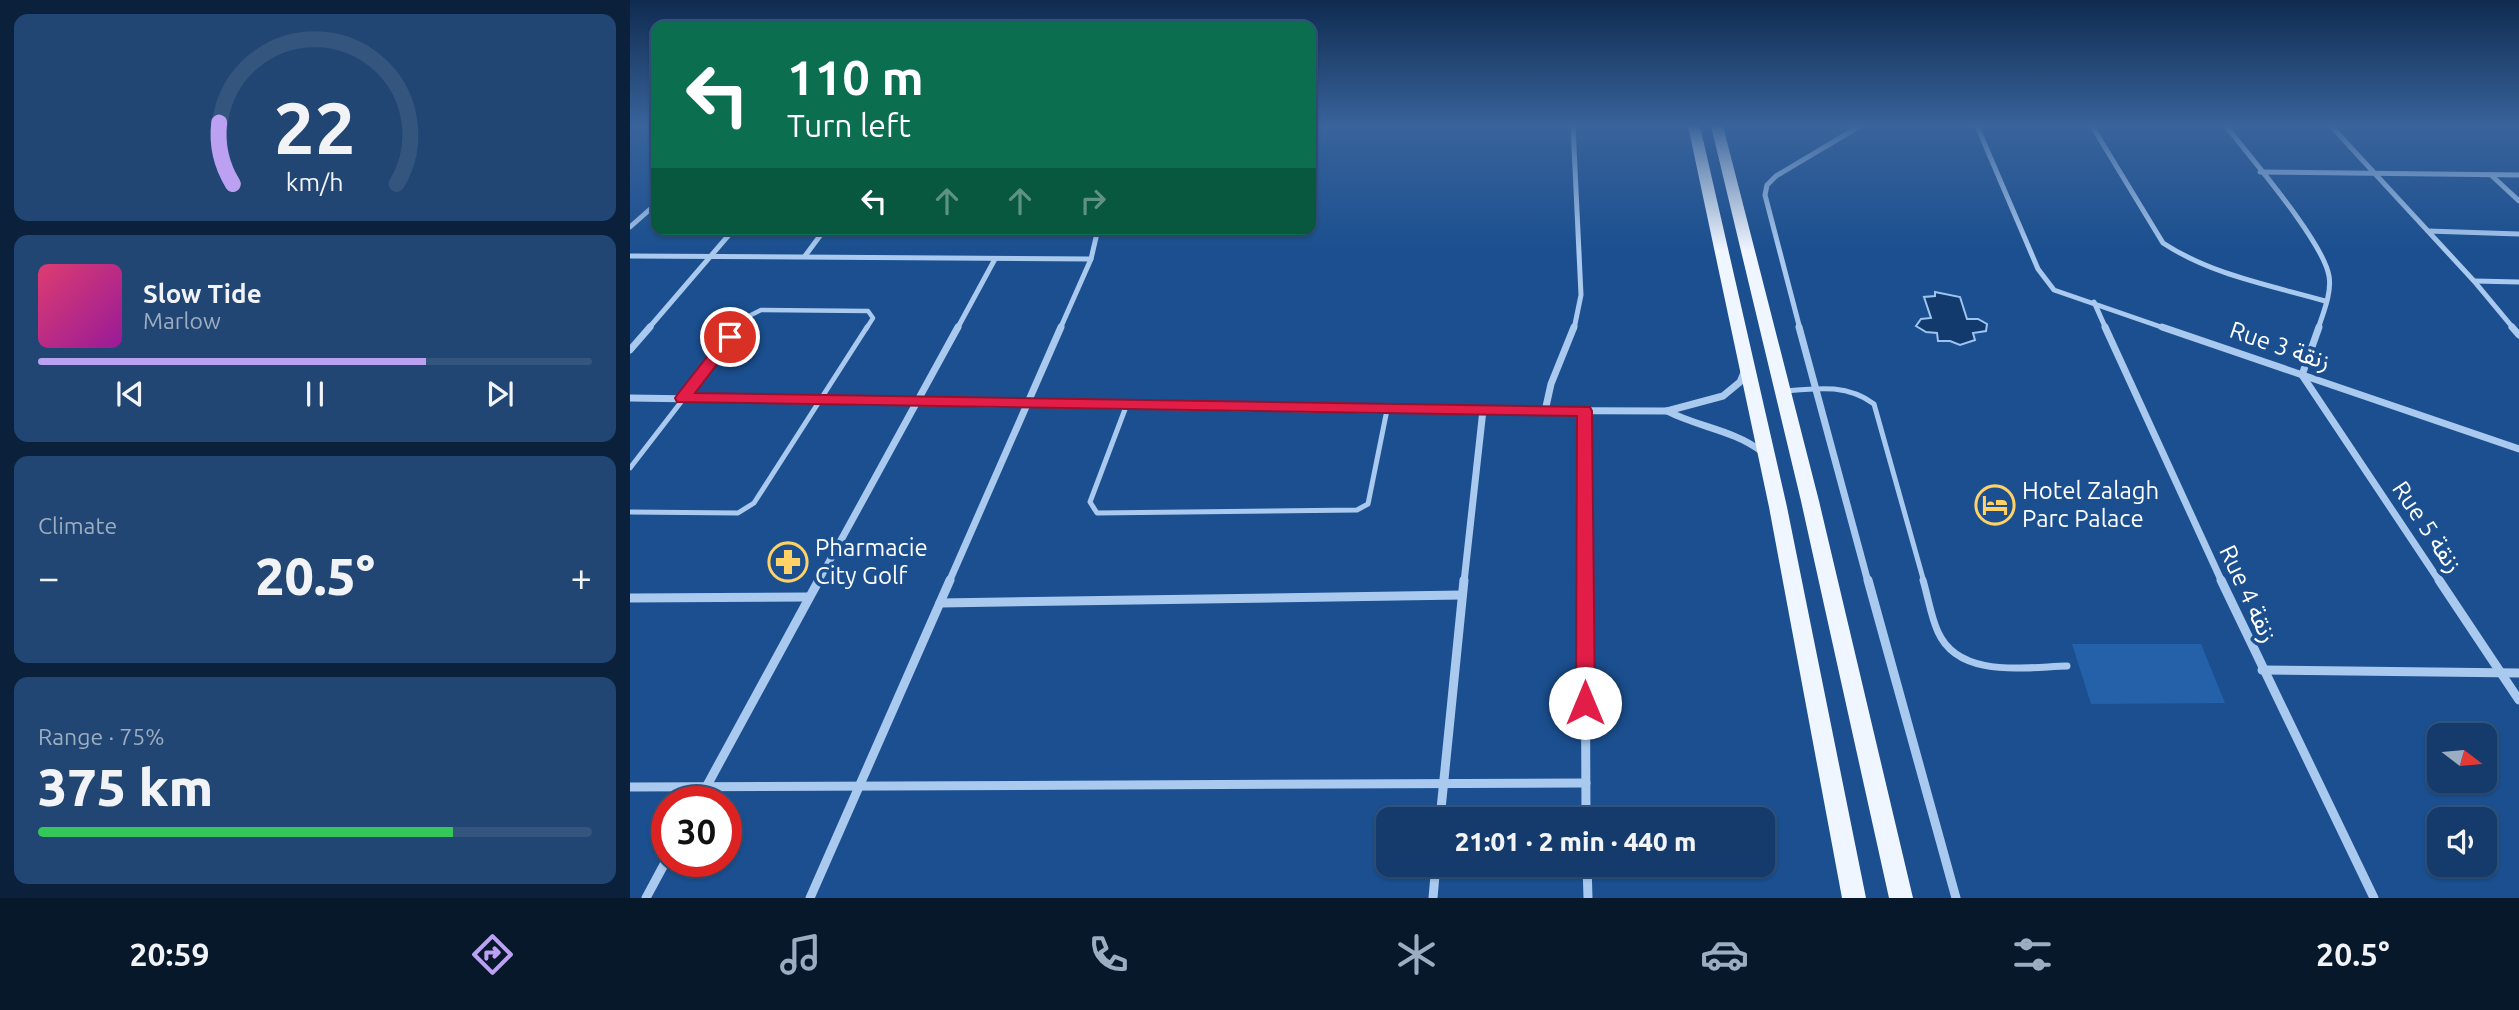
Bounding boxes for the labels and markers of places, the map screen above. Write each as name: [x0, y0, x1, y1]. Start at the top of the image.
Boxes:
pin: [700, 307, 760, 367]
place label: Hotel Zalagh Parc Palace: [2022, 477, 2159, 532]
hotel icon: Hotel Zalagh Parc Palace: [1974, 484, 2016, 526]
place label: Pharmacie City Golf: [815, 534, 928, 589]
pharmacy icon: Pharmacie City Golf: [767, 541, 809, 583]

